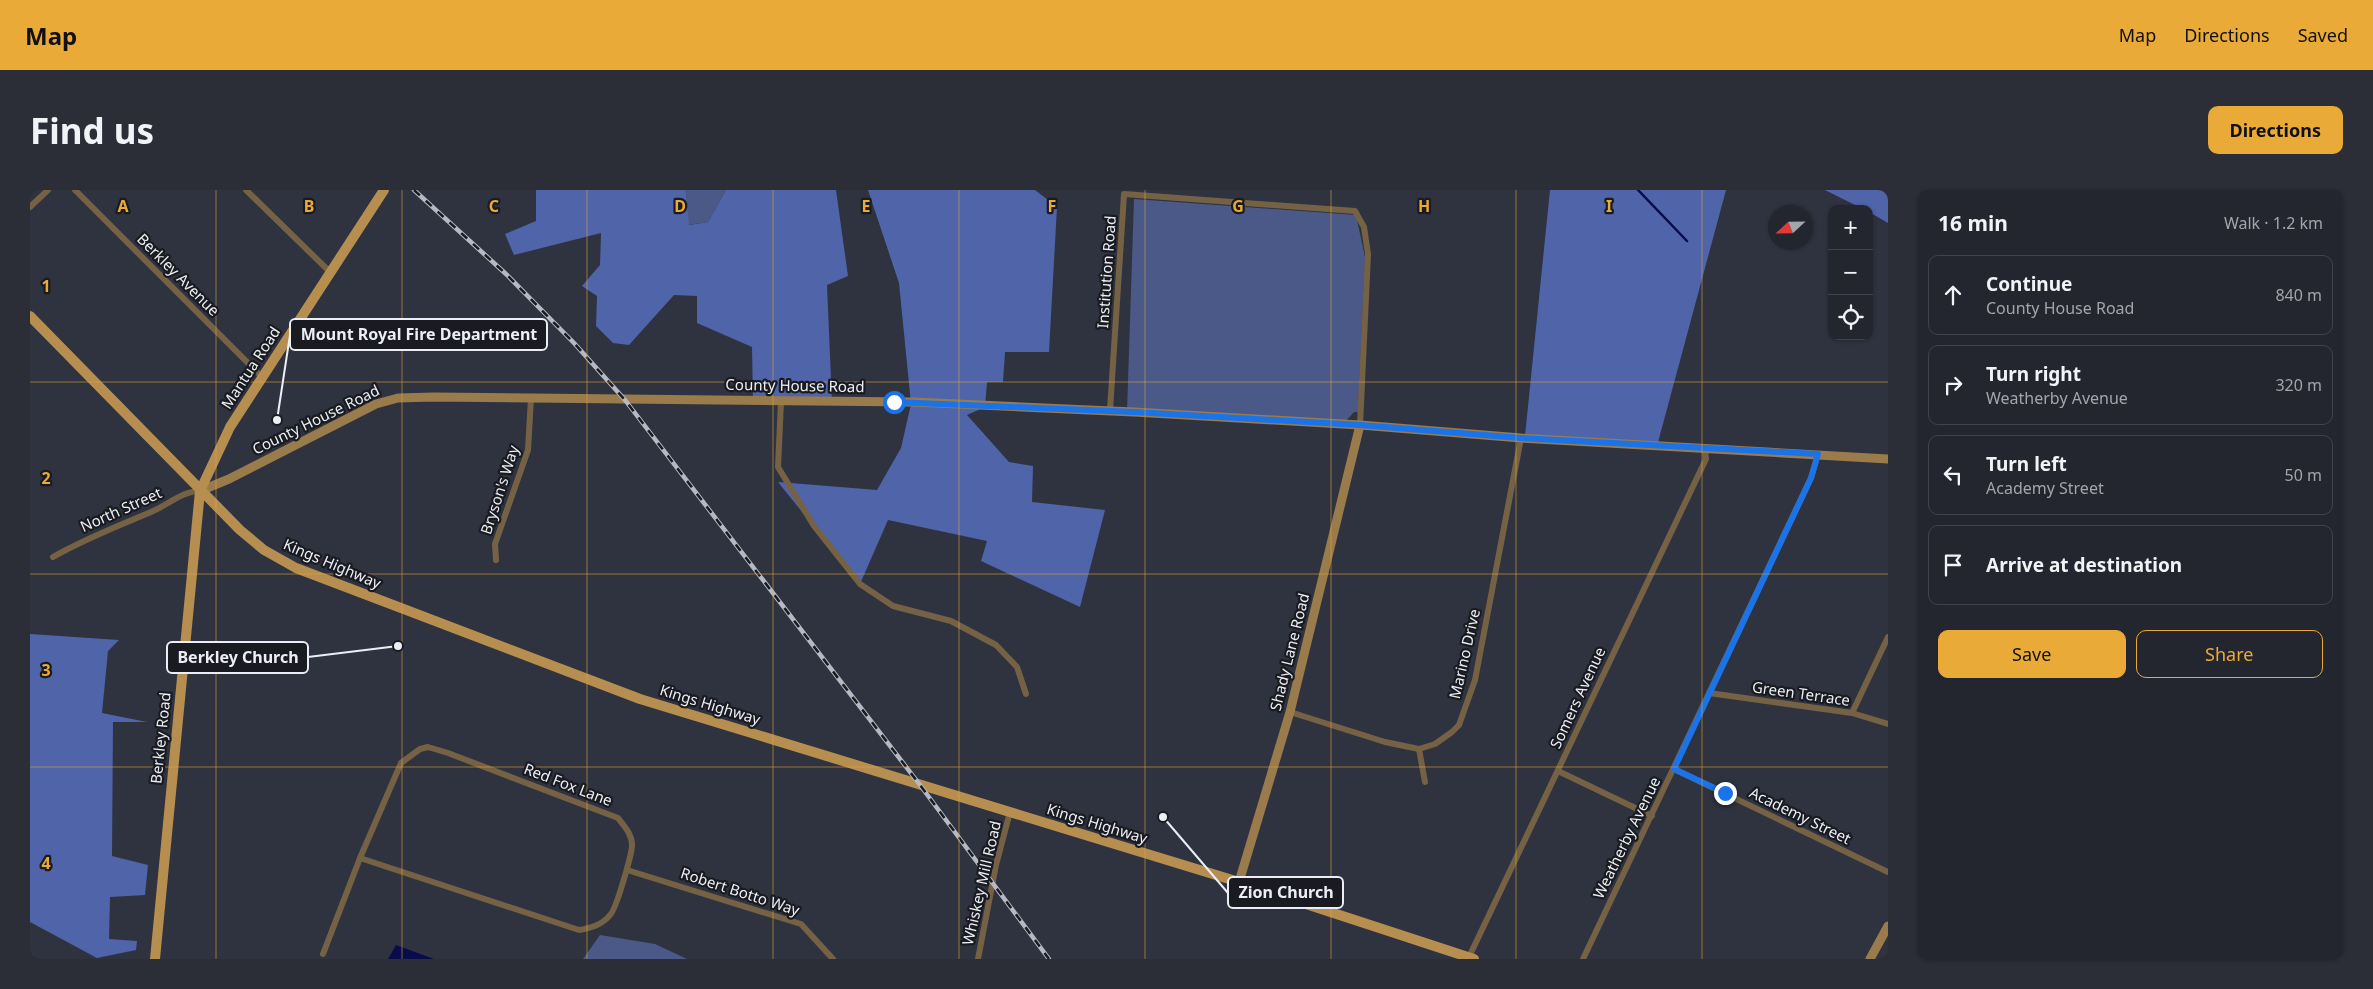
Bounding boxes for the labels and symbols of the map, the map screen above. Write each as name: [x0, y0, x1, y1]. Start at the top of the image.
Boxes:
text: A: [117, 195, 129, 217]
text: B: [304, 195, 314, 217]
text: C: [489, 195, 499, 217]
text: D: [674, 195, 686, 217]
text: E: [862, 195, 871, 217]
text: F: [1048, 195, 1056, 217]
text: G: [1232, 195, 1244, 217]
text: H: [1418, 195, 1430, 217]
text: I: [1606, 195, 1612, 217]
north arrow: [1768, 205, 1813, 250]
street label: Institution Road: [1092, 215, 1120, 329]
street label: Berkley Avenue: [133, 229, 224, 320]
text: 1: [41, 275, 51, 297]
callout: Mount Royal Fire Department: [290, 319, 547, 350]
street label: Mantua Road: [216, 322, 284, 412]
text: Mount Royal Fire Department: [301, 323, 537, 345]
street label: County House Road: [725, 374, 865, 396]
street label: County House Road: [249, 380, 382, 459]
route start: [883, 391, 906, 414]
street label: Bryson's Way: [475, 442, 523, 537]
text: 2: [41, 467, 51, 489]
street label: North Street: [77, 482, 165, 536]
street label: Kings Highway: [281, 534, 385, 593]
street label: Shady Lane Road: [1265, 591, 1313, 713]
street label: Marino Drive: [1444, 607, 1484, 701]
callout: Berkley Church: [167, 642, 308, 673]
street label: Somers Avenue: [1545, 644, 1609, 752]
text: Berkley Church: [177, 646, 299, 668]
text: 3: [41, 659, 51, 681]
street label: Green Terrace: [1751, 676, 1851, 710]
street label: Kings Highway: [658, 679, 763, 729]
street label: Berkley Road: [145, 691, 175, 785]
street label: Red Fox Lane: [521, 758, 616, 810]
street label: Weatherby Avenue: [1588, 773, 1664, 902]
route end: [1714, 782, 1737, 805]
street label: Academy Street: [1746, 782, 1855, 849]
street label: Kings Highway: [1045, 798, 1150, 848]
street label: Whiskey Mill Road: [957, 819, 1005, 947]
text: 4: [41, 852, 51, 874]
street label: Robert Botto Way: [678, 862, 803, 920]
callout: Zion Church: [1228, 877, 1343, 908]
text: Zion Church: [1238, 881, 1334, 903]

